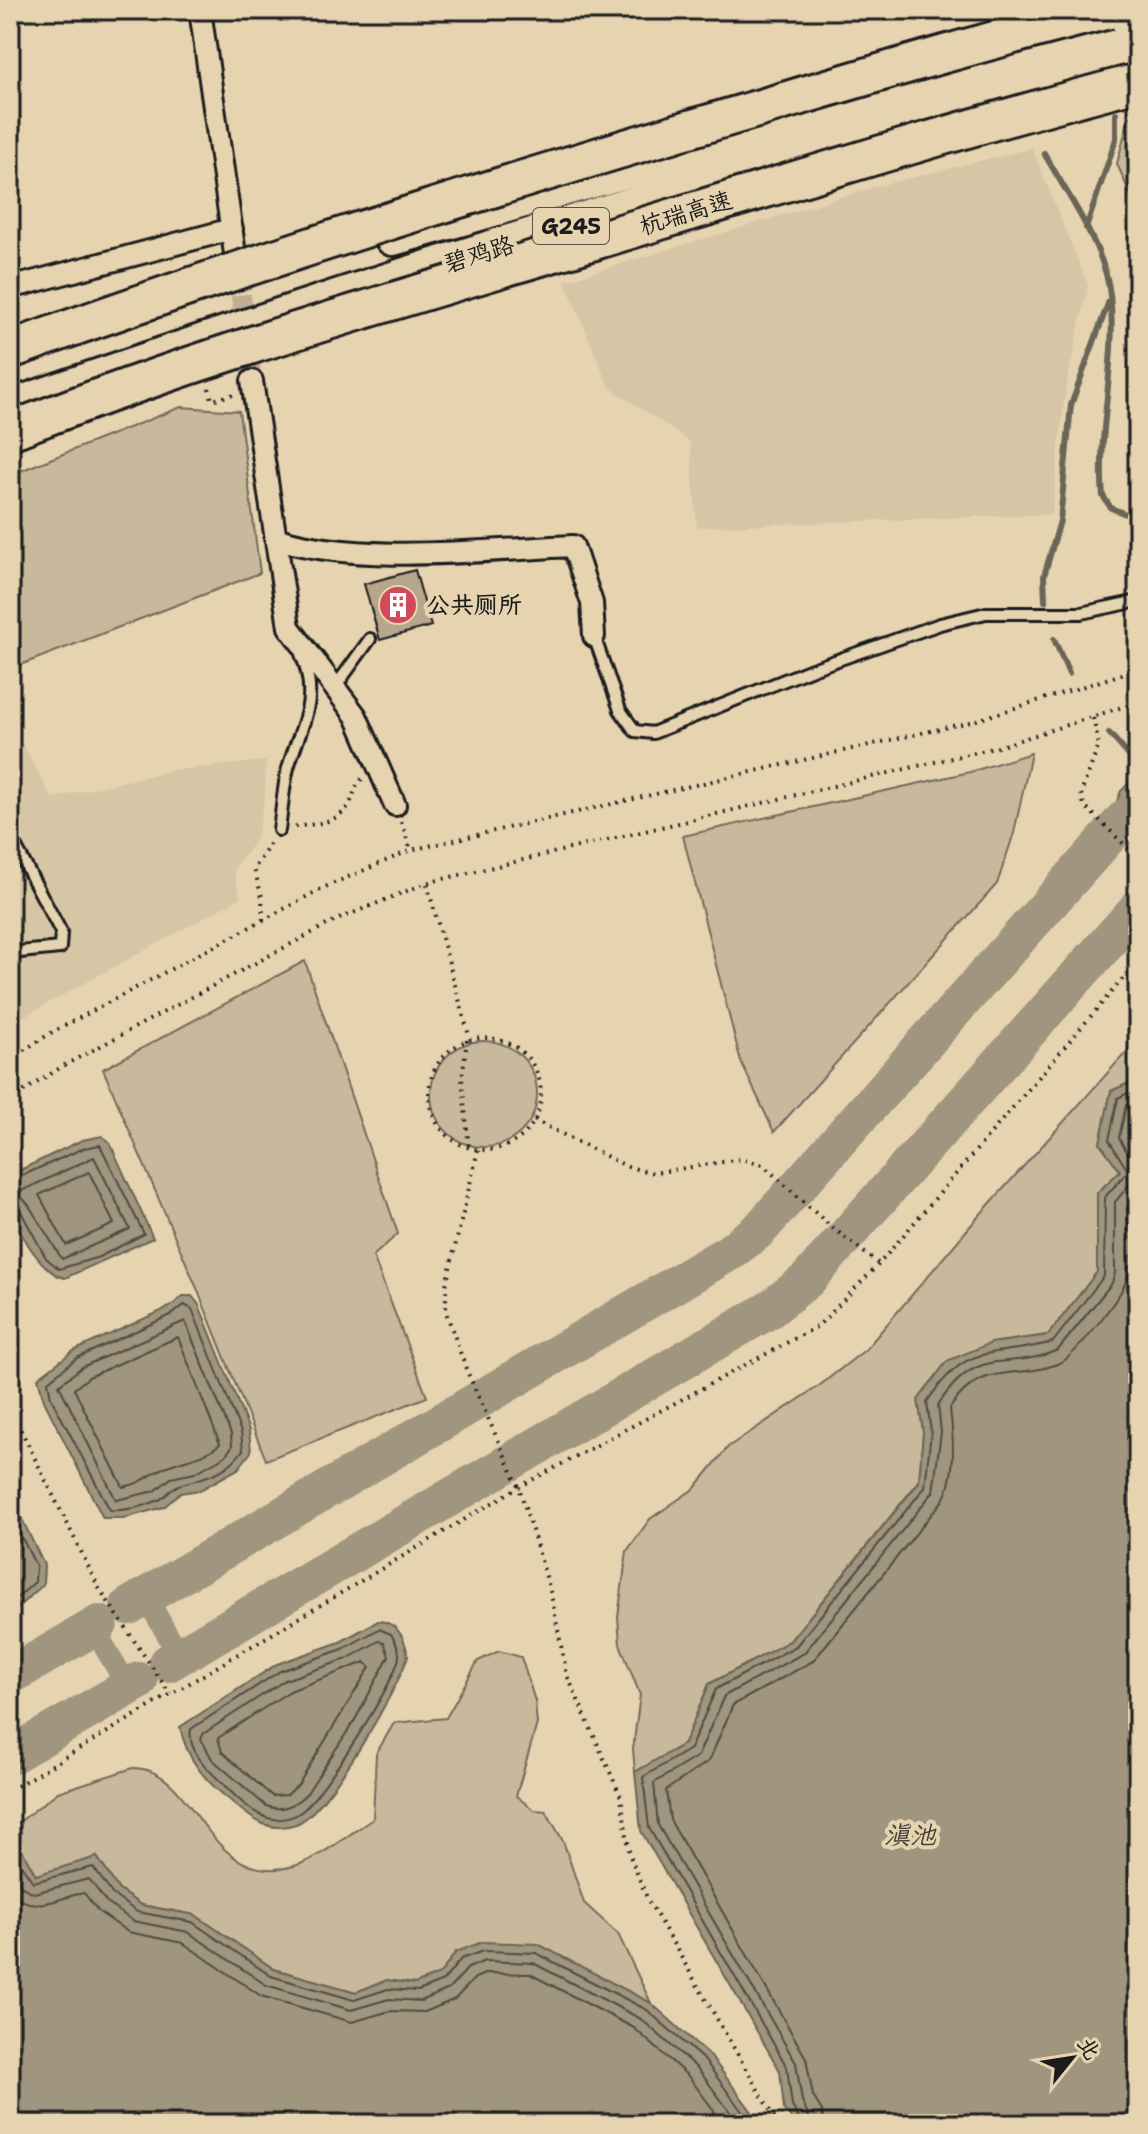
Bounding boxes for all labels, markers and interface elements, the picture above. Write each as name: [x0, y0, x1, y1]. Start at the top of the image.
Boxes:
street label: 杭瑞高速: [635, 184, 737, 242]
road number: G245: [533, 208, 609, 244]
street label: 碧鸡路: [440, 228, 518, 280]
building icon: 公共厕所: [377, 584, 419, 626]
place label: 公共厕所: [426, 589, 522, 621]
water label: 滇池: [884, 1817, 937, 1852]
north arrow: [1032, 2018, 1112, 2098]
text: 北: [1071, 2031, 1107, 2065]

